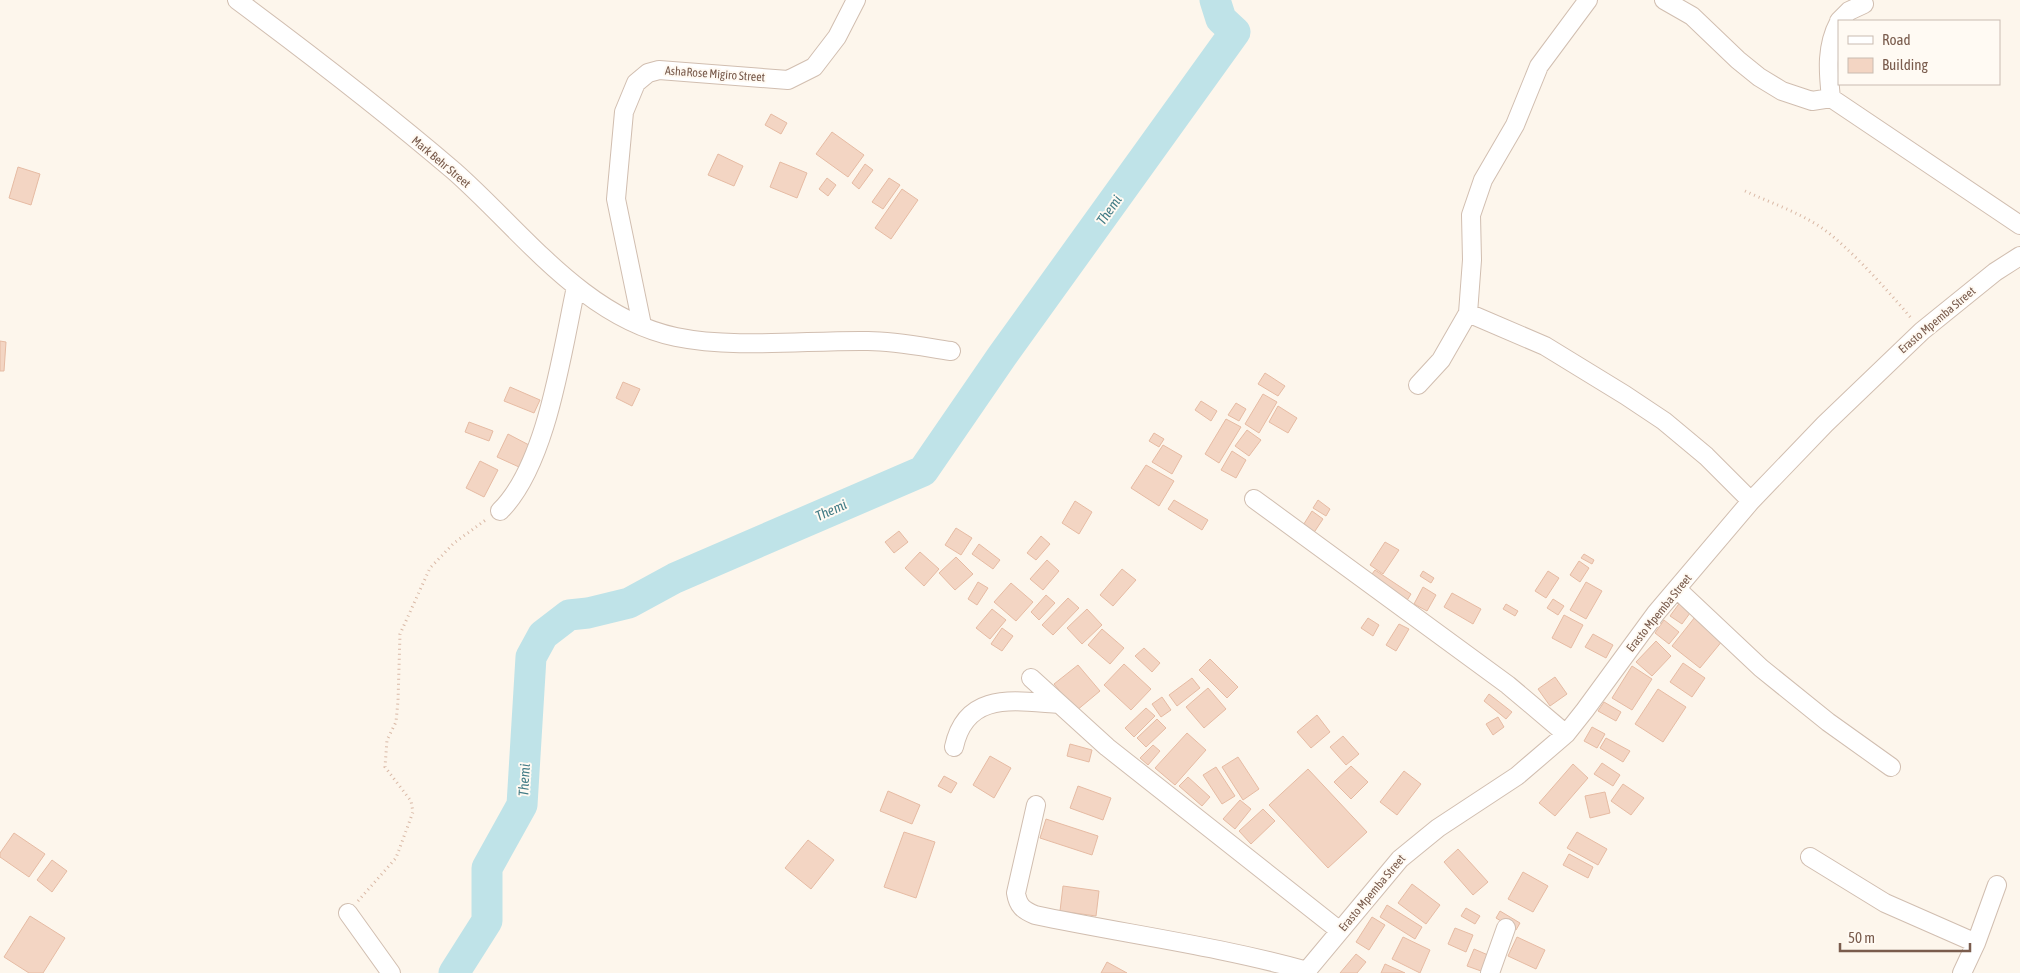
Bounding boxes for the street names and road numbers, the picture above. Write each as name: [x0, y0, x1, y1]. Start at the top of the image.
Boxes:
street label: AshaRose Migiro Street: [664, 64, 766, 85]
street label: Mark Behr Street: [409, 133, 474, 191]
street label: Erasto Mpemba Street: [1896, 283, 1979, 356]
street label: Erasto Mpemba Street: [1623, 571, 1695, 655]
street label: Erasto Mpemba Street: [1336, 851, 1409, 934]

